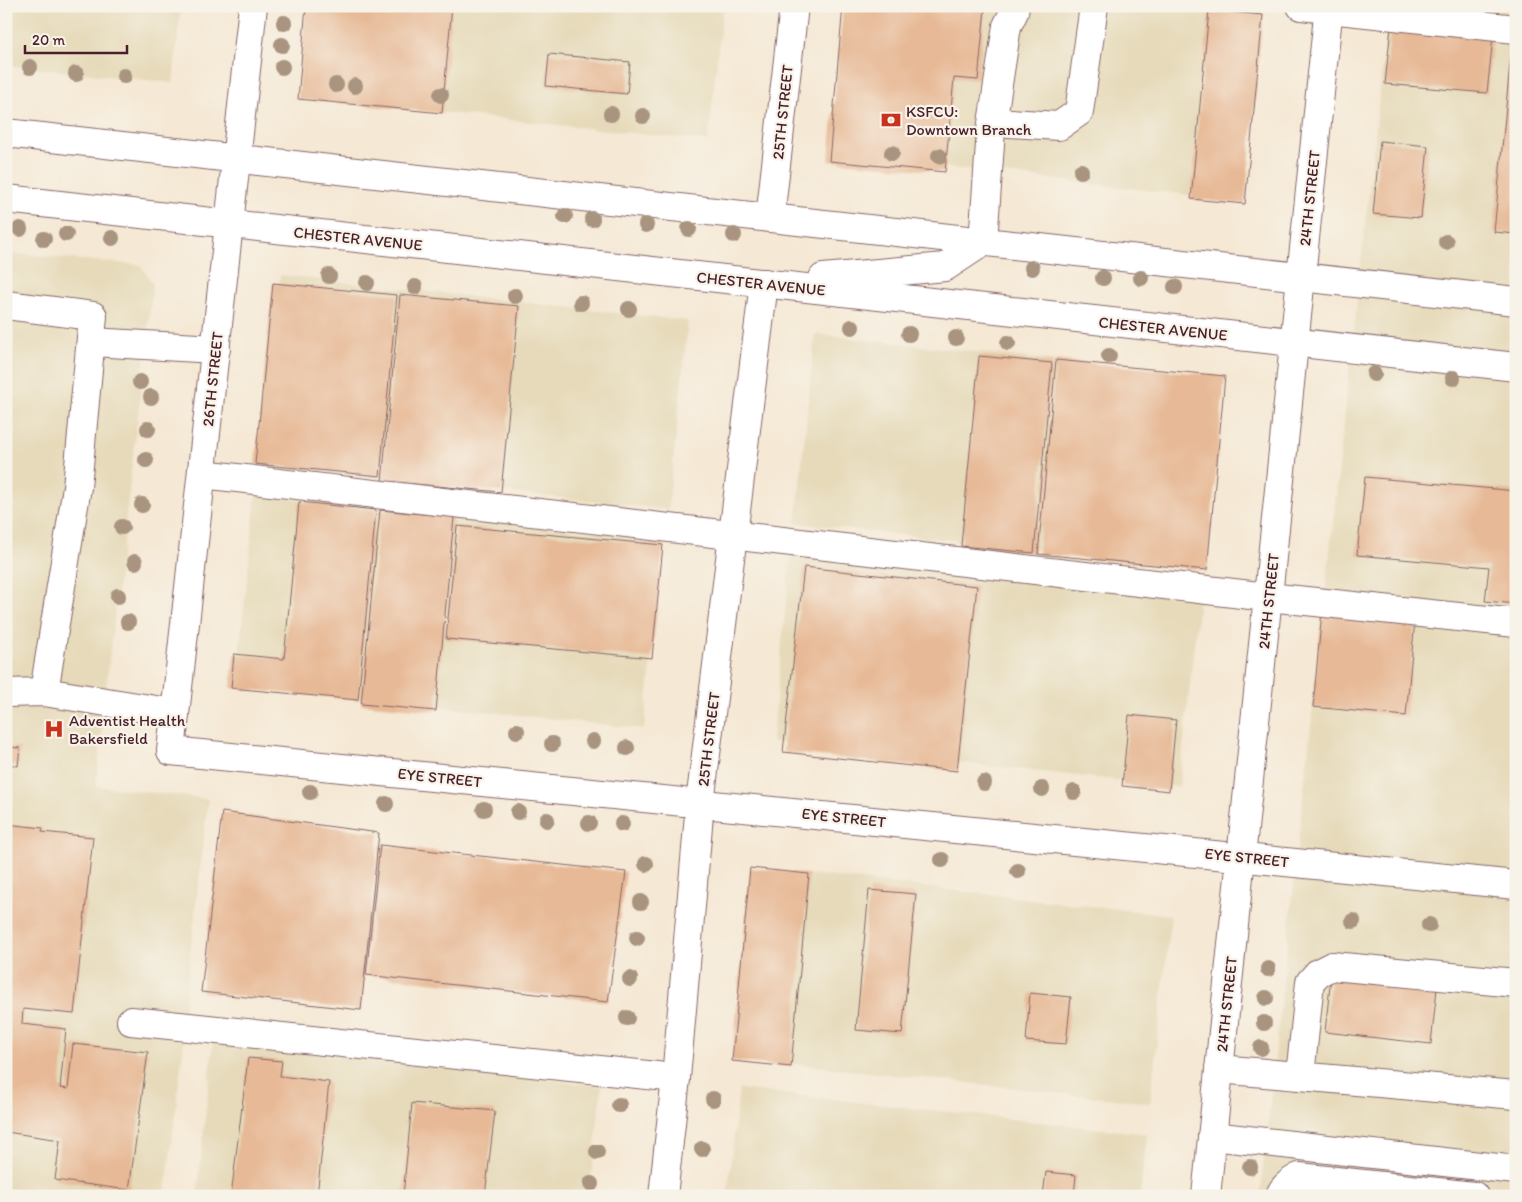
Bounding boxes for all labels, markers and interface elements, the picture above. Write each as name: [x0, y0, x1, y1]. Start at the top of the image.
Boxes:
scale bar: [25, 22, 128, 54]
text: 20 m: [32, 31, 66, 49]
street label: 25TH STREET: [768, 64, 797, 160]
place label: KSFCU: Downtown Branch: [906, 102, 1032, 139]
bank icon: KSFCU: Downtown Branch: [880, 109, 902, 131]
street label: 24TH STREET: [1295, 149, 1324, 247]
street label: CHESTER AVENUE: [293, 222, 423, 255]
street label: CHESTER AVENUE: [696, 267, 826, 300]
street label: CHESTER AVENUE: [1098, 312, 1228, 345]
street label: 26TH STREET: [198, 331, 227, 427]
street label: 24TH STREET: [1254, 552, 1283, 650]
street label: 25TH STREET: [693, 691, 724, 787]
place label: Adventist Health Bakersfield: [69, 711, 186, 748]
hospital icon: Adventist Health Bakersfield: [43, 718, 65, 740]
street label: EYE STREET: [397, 764, 483, 791]
street label: EYE STREET: [801, 804, 887, 831]
street label: EYE STREET: [1204, 844, 1290, 871]
street label: 24TH STREET: [1212, 955, 1241, 1053]

